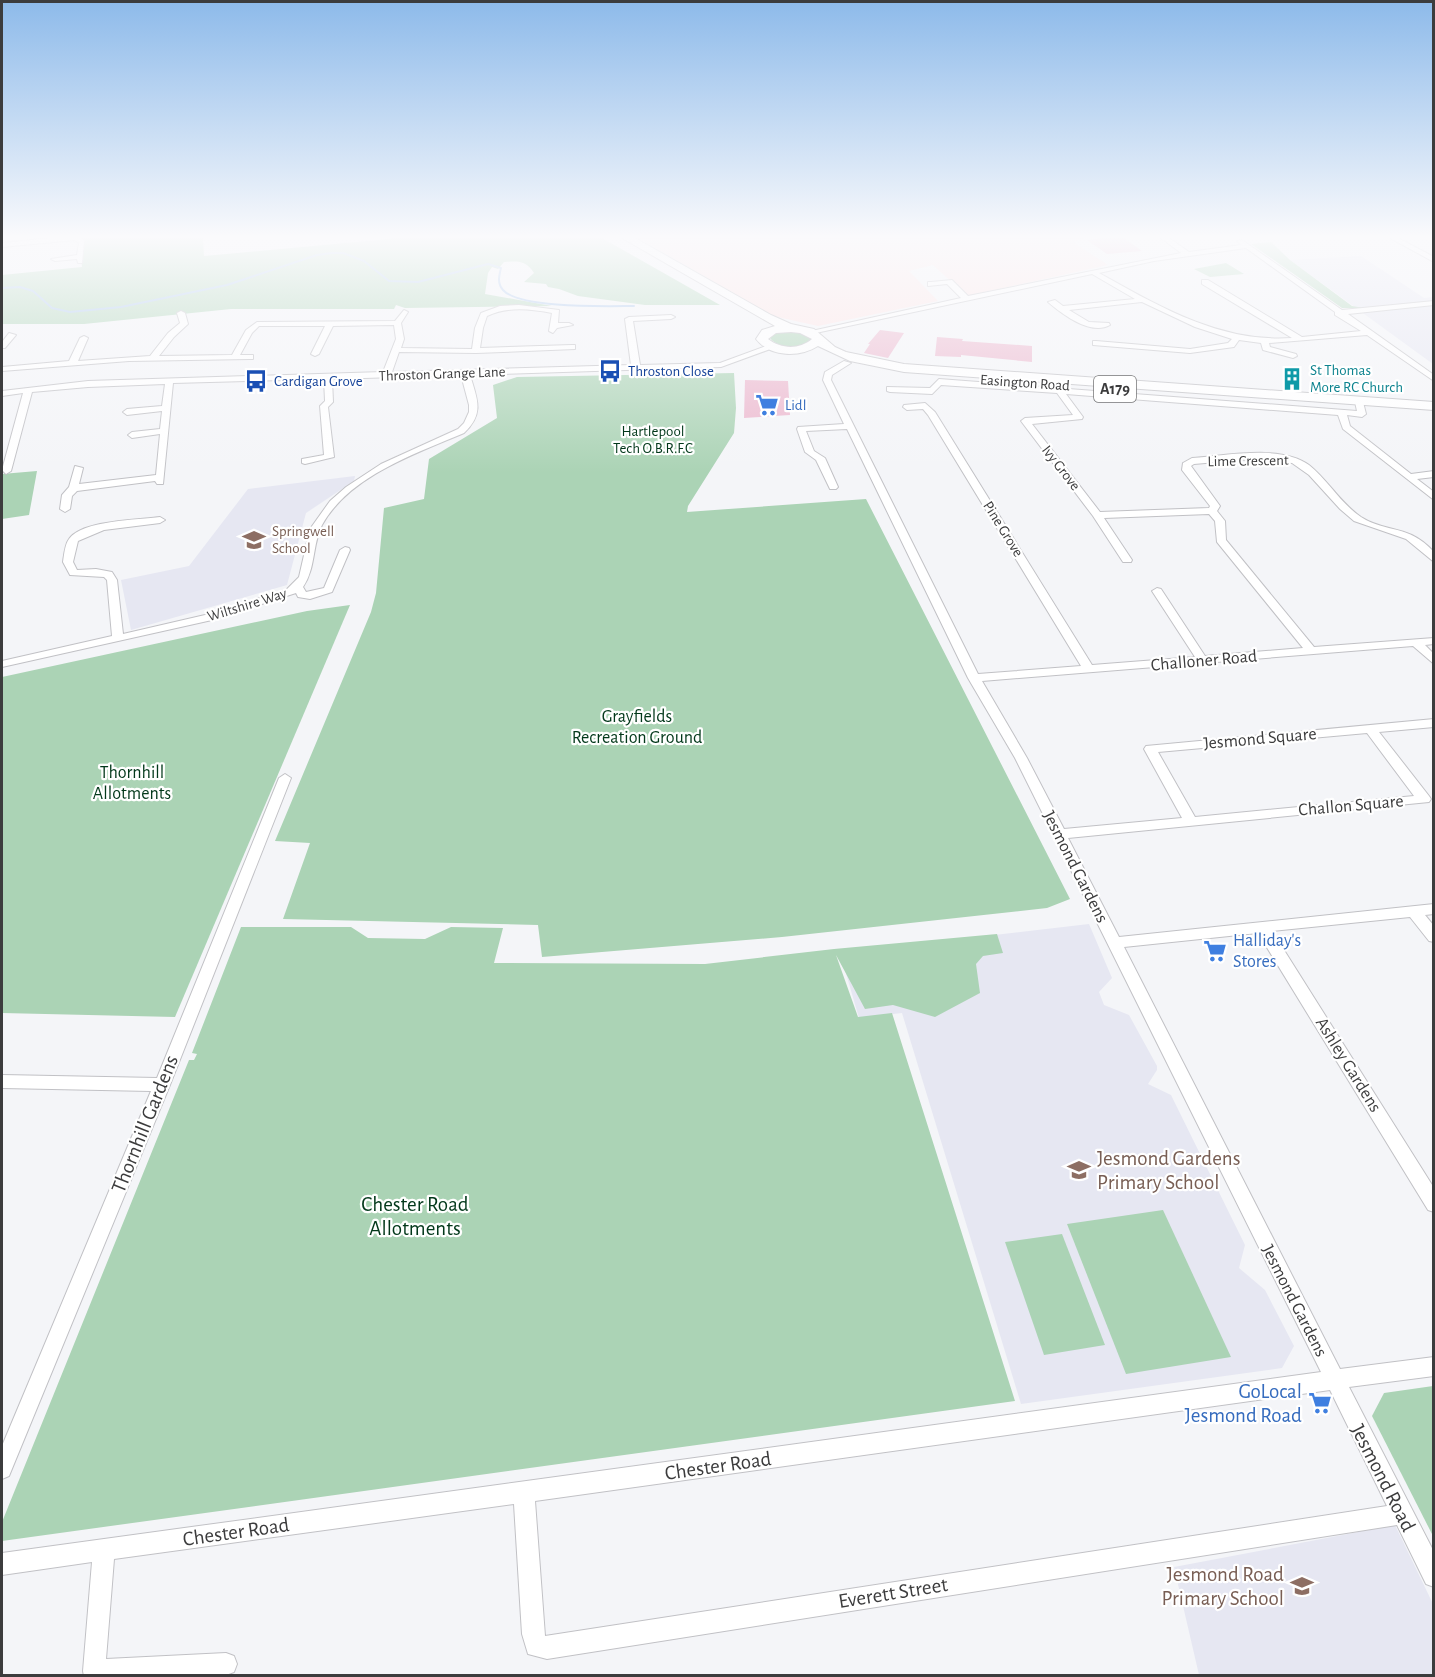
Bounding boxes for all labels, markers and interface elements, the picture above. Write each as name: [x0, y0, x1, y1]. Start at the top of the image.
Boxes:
bus stop icon: Throston Close: [597, 358, 623, 384]
place label: St Thomas More RC Church: [1310, 363, 1403, 395]
street label: Throston Grange Lane: [378, 364, 506, 384]
place label: Throston Close: [628, 364, 714, 379]
building icon: St Thomas More RC Church: [1279, 366, 1305, 392]
bus stop icon: Cardigan Grove: [243, 368, 269, 394]
street label: Easington Road: [980, 372, 1071, 394]
place label: Cardigan Grove: [274, 374, 363, 389]
road number: A179: [1094, 376, 1136, 402]
supermarket icon: Lidl: [754, 392, 780, 418]
place label: Lidl: [785, 398, 806, 413]
park label: Hartlepool Tech O.B.R.F.C: [613, 424, 693, 456]
street label: Ivy Grove: [1039, 443, 1083, 493]
street label: Lime Crescent: [1207, 453, 1289, 469]
street label: Pine Grove: [980, 499, 1026, 559]
place label: Springwell School: [272, 524, 334, 556]
school or university icon: Springwell School: [241, 527, 267, 553]
street label: Wiltshire Way: [205, 586, 289, 624]
street label: Challoner Road: [1150, 647, 1258, 675]
park label: Grayfields Recreation Ground: [572, 708, 702, 747]
street label: Jesmond Square: [1203, 725, 1317, 753]
park label: Thornhill Allotments: [93, 764, 171, 803]
street label: Challon Square: [1298, 792, 1404, 820]
street label: Jesmond Gardens: [1039, 808, 1111, 926]
place label: Halliday's Stores: [1233, 932, 1301, 971]
supermarket icon: Halliday's Stores: [1202, 938, 1228, 964]
street label: Ashley Gardens: [1312, 1014, 1384, 1116]
street label: Thornhill Gardens: [108, 1052, 182, 1196]
place label: Jesmond Gardens Primary School: [1097, 1148, 1240, 1193]
school or university icon: Jesmond Gardens Primary School: [1066, 1157, 1092, 1183]
park label: Chester Road Allotments: [361, 1194, 469, 1239]
street label: Jesmond Gardens: [1258, 1242, 1330, 1360]
place label: GoLocal Jesmond Road: [1185, 1381, 1302, 1426]
supermarket icon: GoLocal Jesmond Road: [1307, 1390, 1333, 1416]
street label: Jesmond Road: [1347, 1421, 1419, 1535]
street label: Chester Road: [663, 1448, 773, 1484]
street label: Chester Road: [181, 1514, 291, 1550]
place label: Jesmond Road Primary School: [1161, 1564, 1284, 1609]
school or university icon: Jesmond Road Primary School: [1289, 1573, 1315, 1599]
street label: Everett Street: [837, 1574, 949, 1612]

